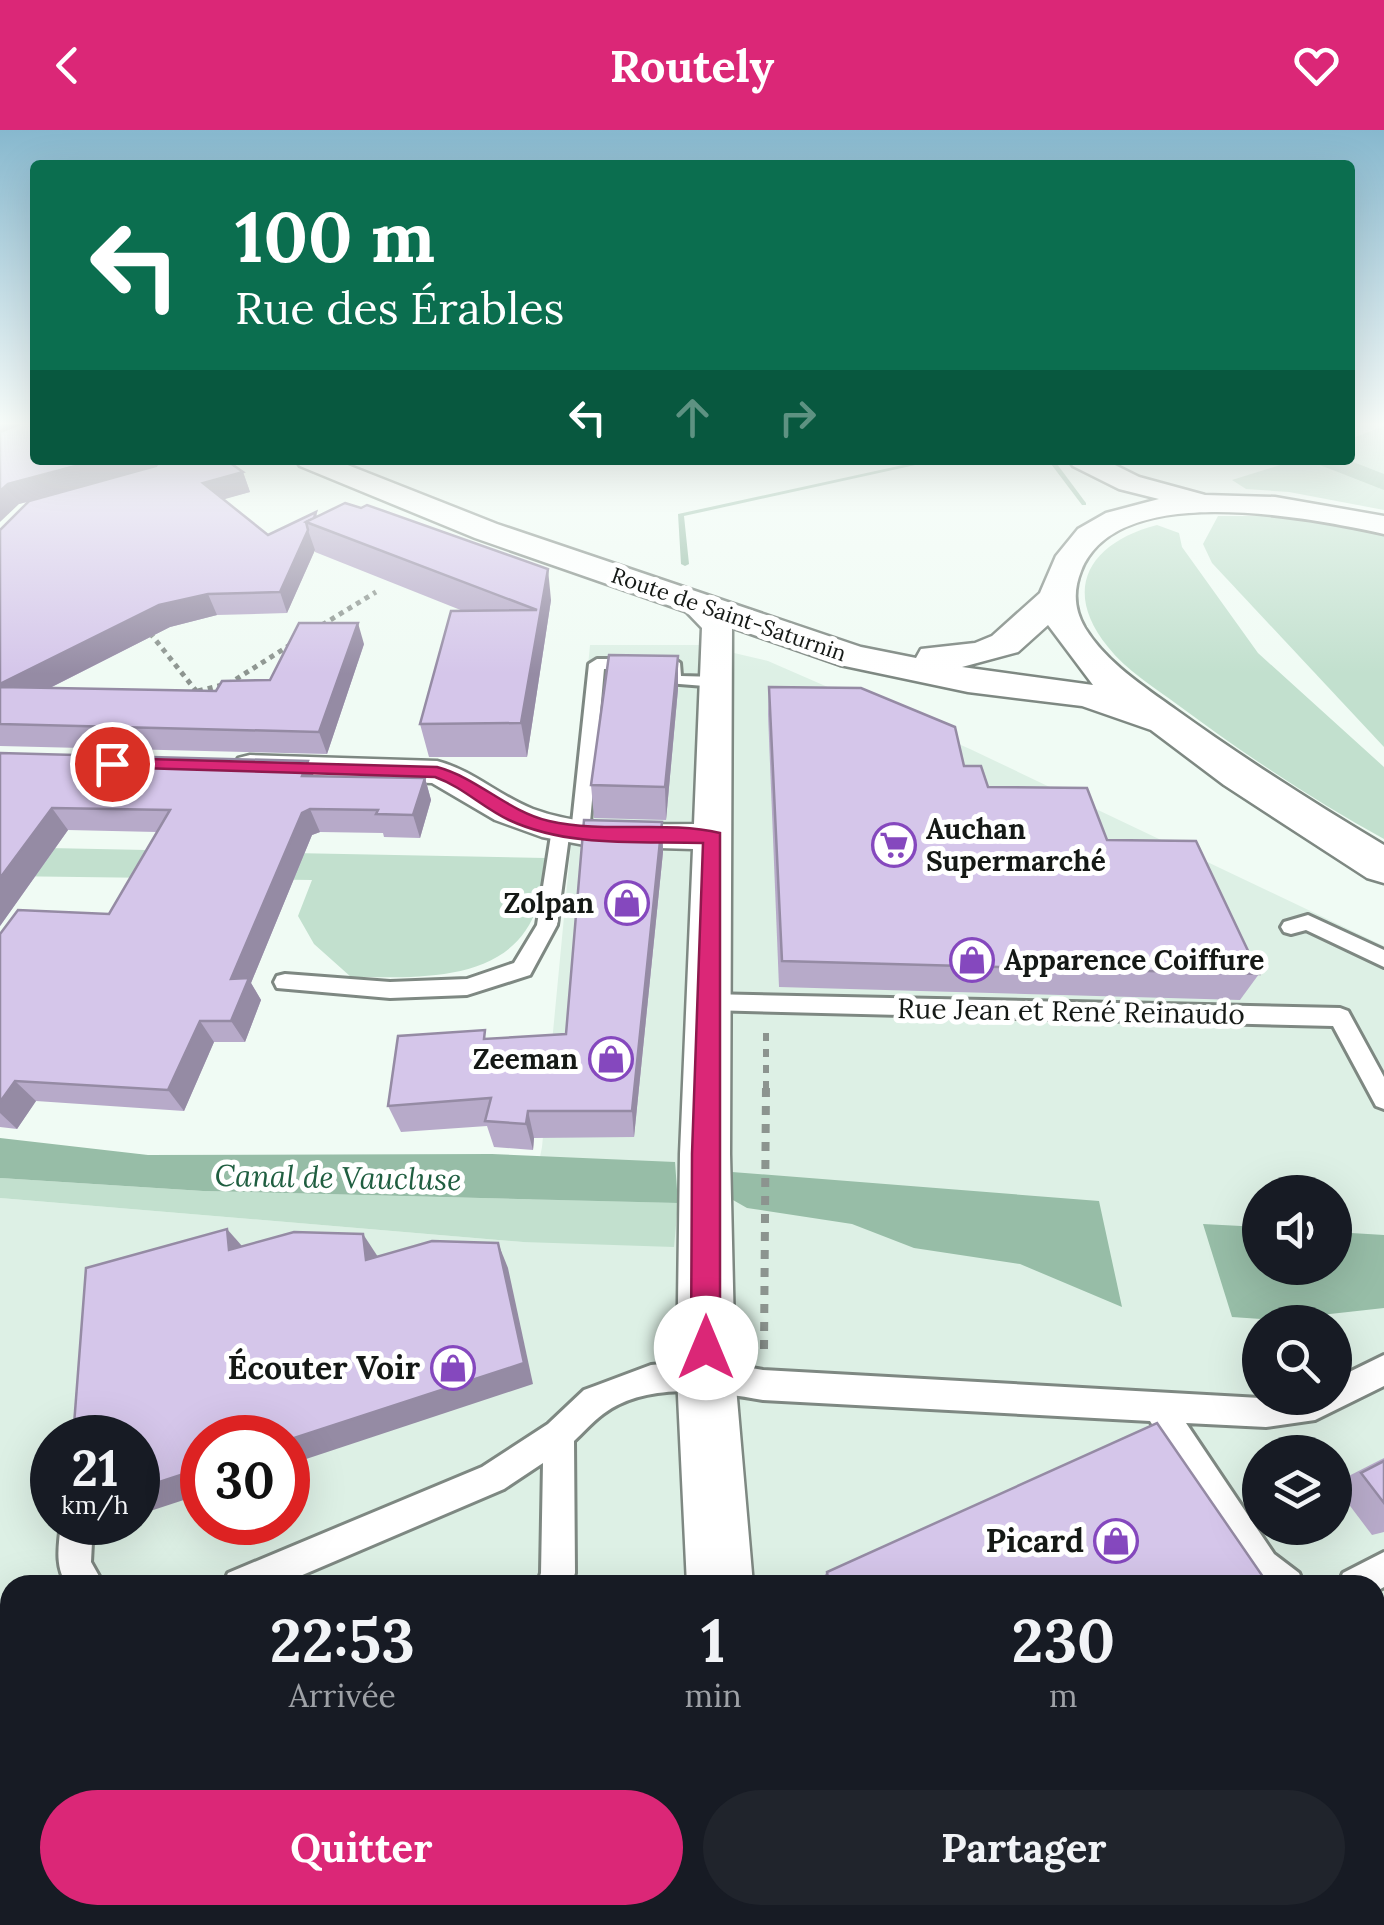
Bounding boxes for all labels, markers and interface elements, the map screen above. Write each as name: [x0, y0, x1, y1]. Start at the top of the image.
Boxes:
text: Routely: [610, 37, 774, 94]
icon: back: [40, 38, 95, 93]
icon: heart: [1289, 38, 1344, 93]
text: 100 m: [235, 192, 435, 281]
icon: left: [70, 200, 200, 330]
text: Rue des Érables: [235, 279, 564, 336]
icon: left: [560, 390, 615, 445]
icon: ahead: [665, 390, 720, 445]
icon: right: [770, 390, 825, 445]
street label: Route de Saint-Saturnin: [608, 561, 850, 667]
pin: [70, 722, 155, 807]
icon: arrive: [85, 737, 140, 792]
place label: Auchan Supermarché: [926, 811, 1106, 879]
supermarket icon: Auchan Supermarché: [871, 822, 917, 868]
shop icon: Zolpan: [604, 880, 650, 926]
place label: Zolpan: [504, 885, 594, 921]
shop icon: Apparence Coiffure: [949, 937, 995, 983]
place label: Apparence Coiffure: [1004, 942, 1264, 978]
street label: Rue Jean et René Reinaudo: [897, 990, 1245, 1032]
shop icon: Zeeman: [588, 1036, 634, 1082]
place label: Zeeman: [473, 1041, 578, 1077]
water label: Canal de Vaucluse: [214, 1156, 462, 1198]
map controls: [1242, 1175, 1352, 1545]
button: sound: [1242, 1175, 1352, 1285]
position arrow: [654, 1296, 758, 1400]
button: search: [1242, 1305, 1352, 1415]
shop icon: Écouter Voir: [430, 1345, 476, 1391]
place label: Écouter Voir: [228, 1347, 421, 1388]
speed limit sign: 30: [180, 1415, 310, 1545]
button: layers: [1242, 1435, 1352, 1545]
text: 21: [72, 1436, 118, 1500]
text: km/h: [61, 1489, 129, 1521]
shop icon: Picard: [1093, 1518, 1139, 1564]
place label: Picard: [986, 1520, 1084, 1561]
text: 22:53: [270, 1602, 415, 1678]
text: 1: [701, 1602, 725, 1678]
text: 230: [1011, 1602, 1115, 1678]
text: Arrivée: [289, 1675, 396, 1716]
text: min: [685, 1675, 742, 1716]
text: m: [1049, 1675, 1078, 1716]
button: Quitter: [40, 1790, 683, 1905]
button: Partager: [703, 1790, 1345, 1905]

